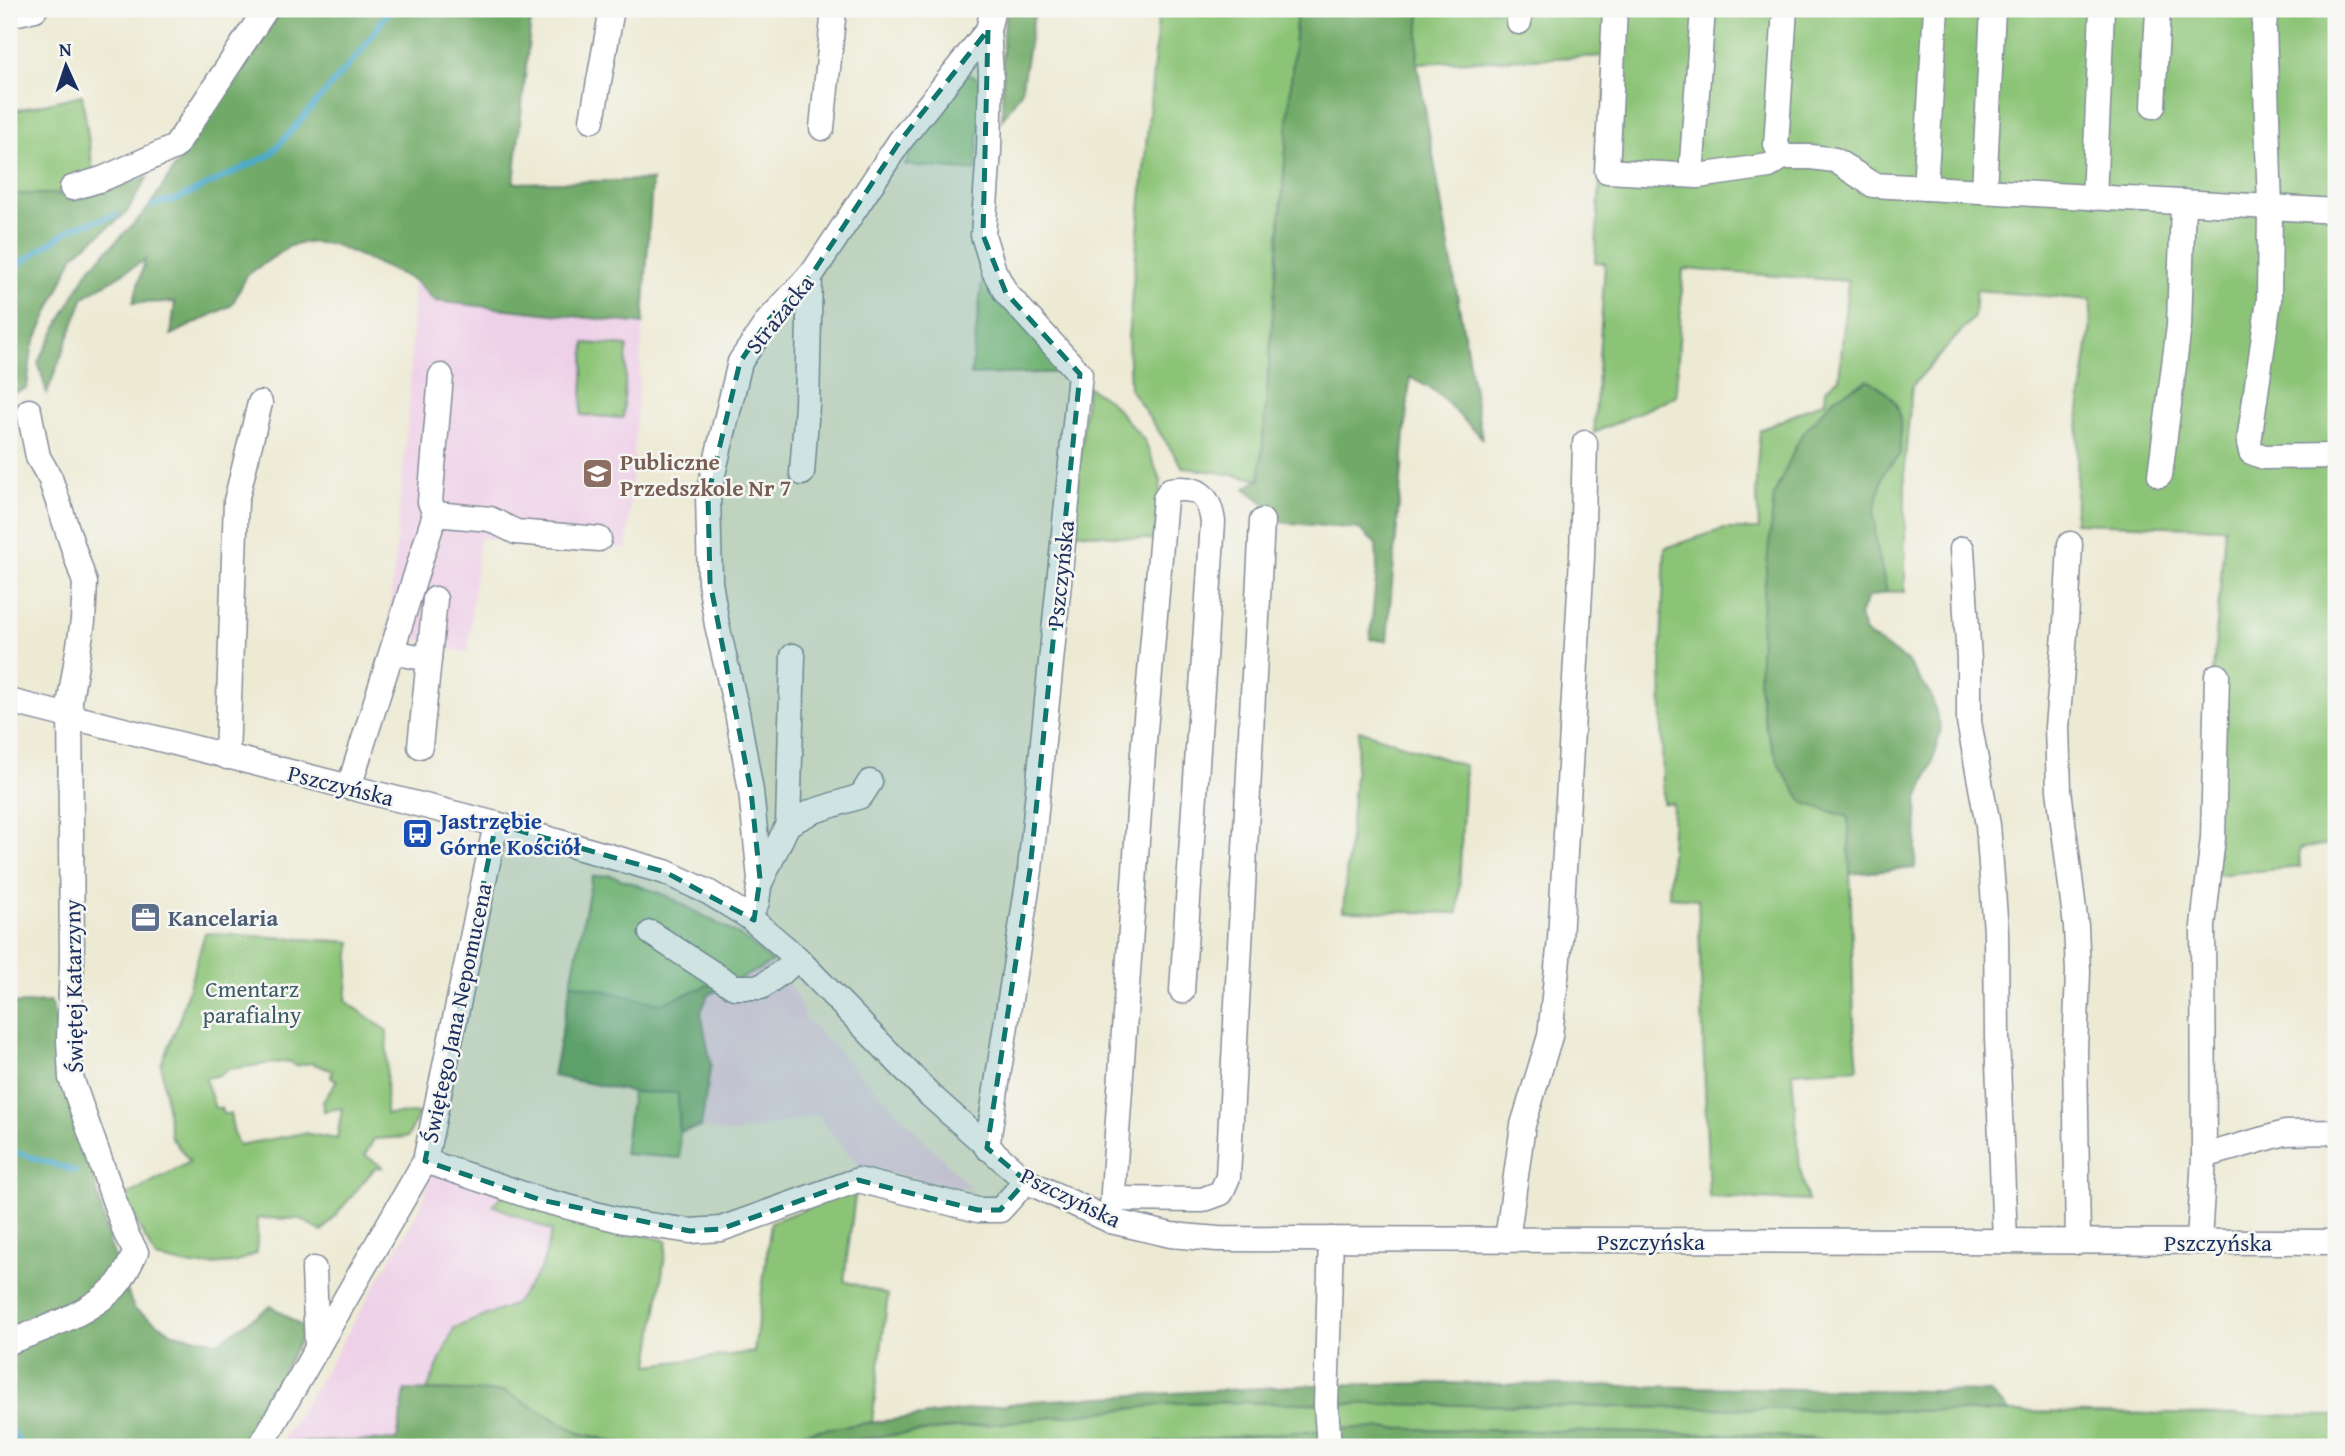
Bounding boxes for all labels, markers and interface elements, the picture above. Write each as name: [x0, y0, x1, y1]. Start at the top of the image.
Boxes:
north arrow: [32, 32, 102, 102]
text: N: [58, 35, 72, 63]
street label: Strażacka: [737, 267, 821, 360]
place label: Publiczne Przedszkole Nr 7: [620, 445, 792, 504]
school or university icon: Publiczne Przedszkole Nr 7: [580, 457, 614, 491]
street label: Pszczyńska: [1038, 519, 1082, 629]
street label: Pszczyńska: [285, 756, 397, 814]
place label: Jastrzębie Górne Kościół: [436, 804, 581, 863]
bus stop icon: Jastrzębie Górne Kościół: [400, 816, 434, 850]
street label: Świętego Jana Nepomucena: [412, 880, 500, 1146]
street label: Świętej Katarzyny: [55, 898, 91, 1073]
office icon: Kancelaria: [128, 900, 162, 934]
place label: Kancelaria: [168, 901, 278, 934]
park label: Cmentarz parafialny: [203, 972, 302, 1031]
street label: Pszczyńska: [1015, 1159, 1127, 1236]
street label: Pszczyńska: [1597, 1225, 1705, 1258]
street label: Pszczyńska: [2164, 1226, 2272, 1259]

